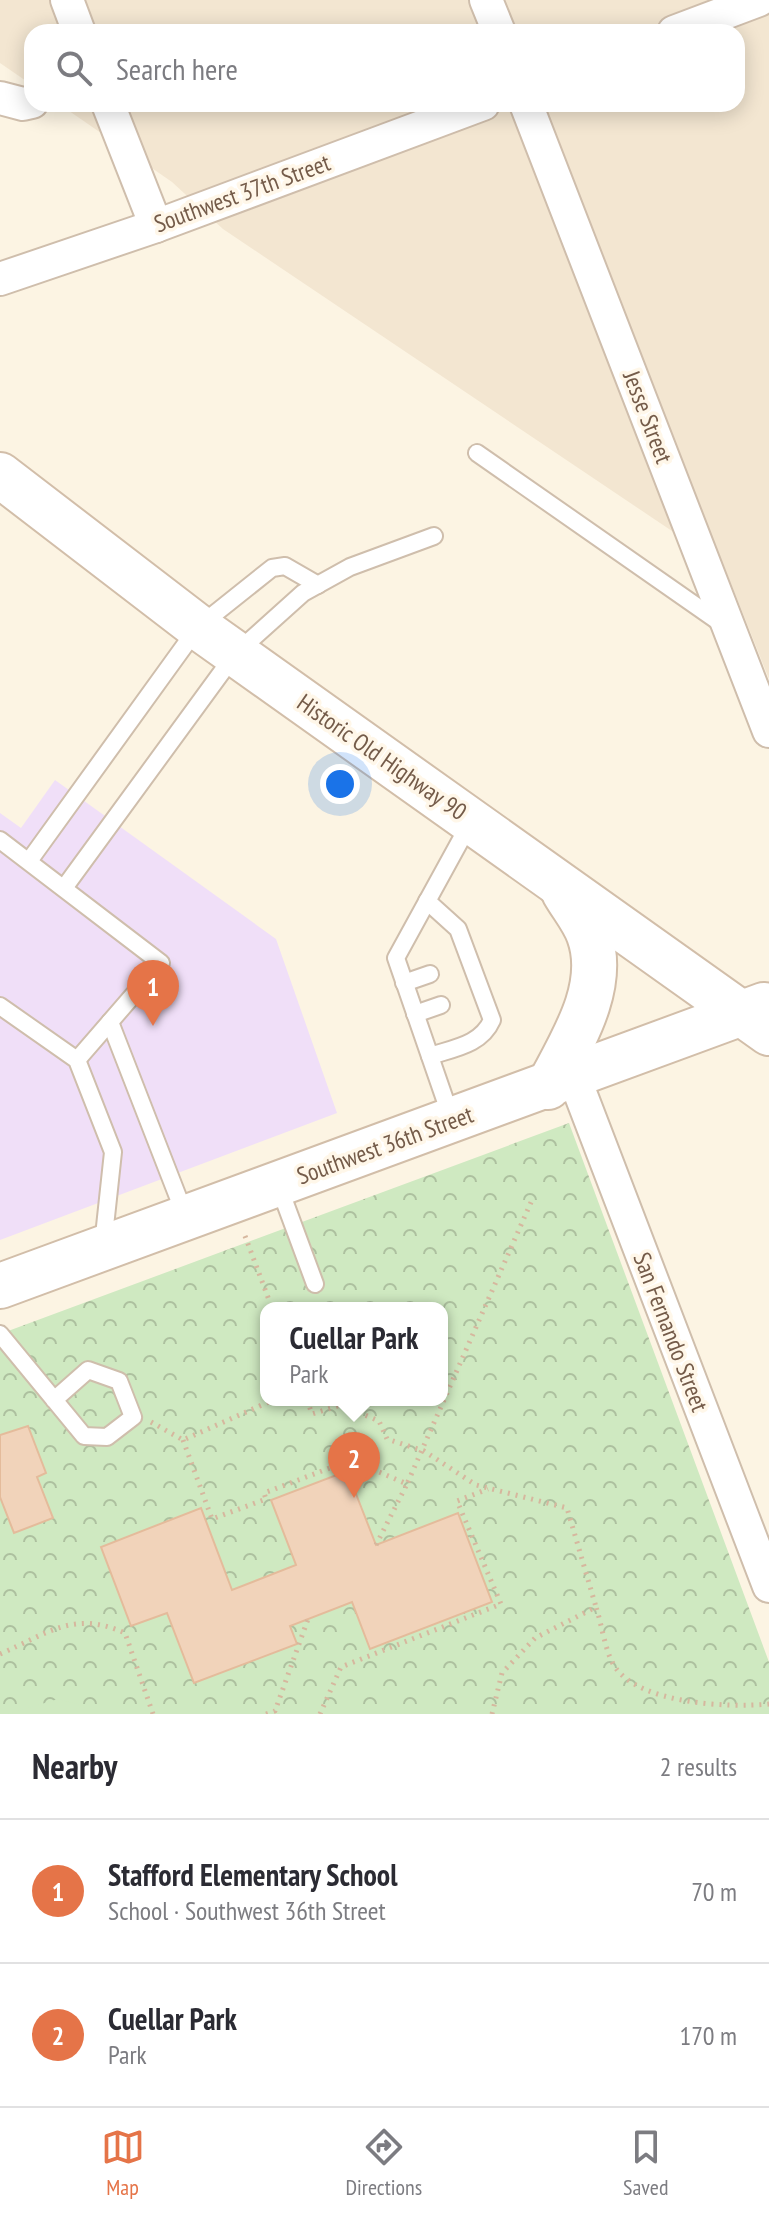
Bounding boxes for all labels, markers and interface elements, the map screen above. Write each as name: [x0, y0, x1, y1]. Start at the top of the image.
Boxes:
search box: [24, 24, 745, 112]
icon: search: [52, 46, 96, 90]
text: Search here: [116, 49, 238, 88]
street label: Southwest 37th Street: [150, 147, 335, 239]
street label: Jesse Street: [616, 365, 680, 468]
street label: Historic Old Highway 90: [291, 687, 473, 827]
your location: [320, 764, 360, 804]
pin: 1: [127, 960, 179, 1026]
street label: Southwest 36th Street: [293, 1099, 478, 1191]
street label: San Fernando Street: [626, 1248, 716, 1416]
popup: [260, 1302, 448, 1406]
text: Cuellar Park: [290, 1318, 418, 1357]
text: Park: [290, 1357, 328, 1390]
pin: 2: [328, 1432, 380, 1498]
text: Nearby: [32, 1744, 117, 1788]
text: 2 results: [660, 1750, 737, 1783]
text: Stafford Elementary School: [108, 1855, 397, 1894]
text: 1: [52, 1875, 64, 1908]
text: 70 m: [691, 1875, 737, 1908]
text: School · Southwest 36th Street: [108, 1894, 386, 1927]
text: Cuellar Park: [108, 1999, 237, 2038]
text: 2: [52, 2019, 64, 2052]
text: 170 m: [679, 2019, 737, 2052]
text: Park: [108, 2038, 147, 2071]
tab: Map: [101, 2125, 145, 2201]
tab: Directions: [346, 2125, 422, 2201]
tab: Saved: [623, 2125, 668, 2201]

